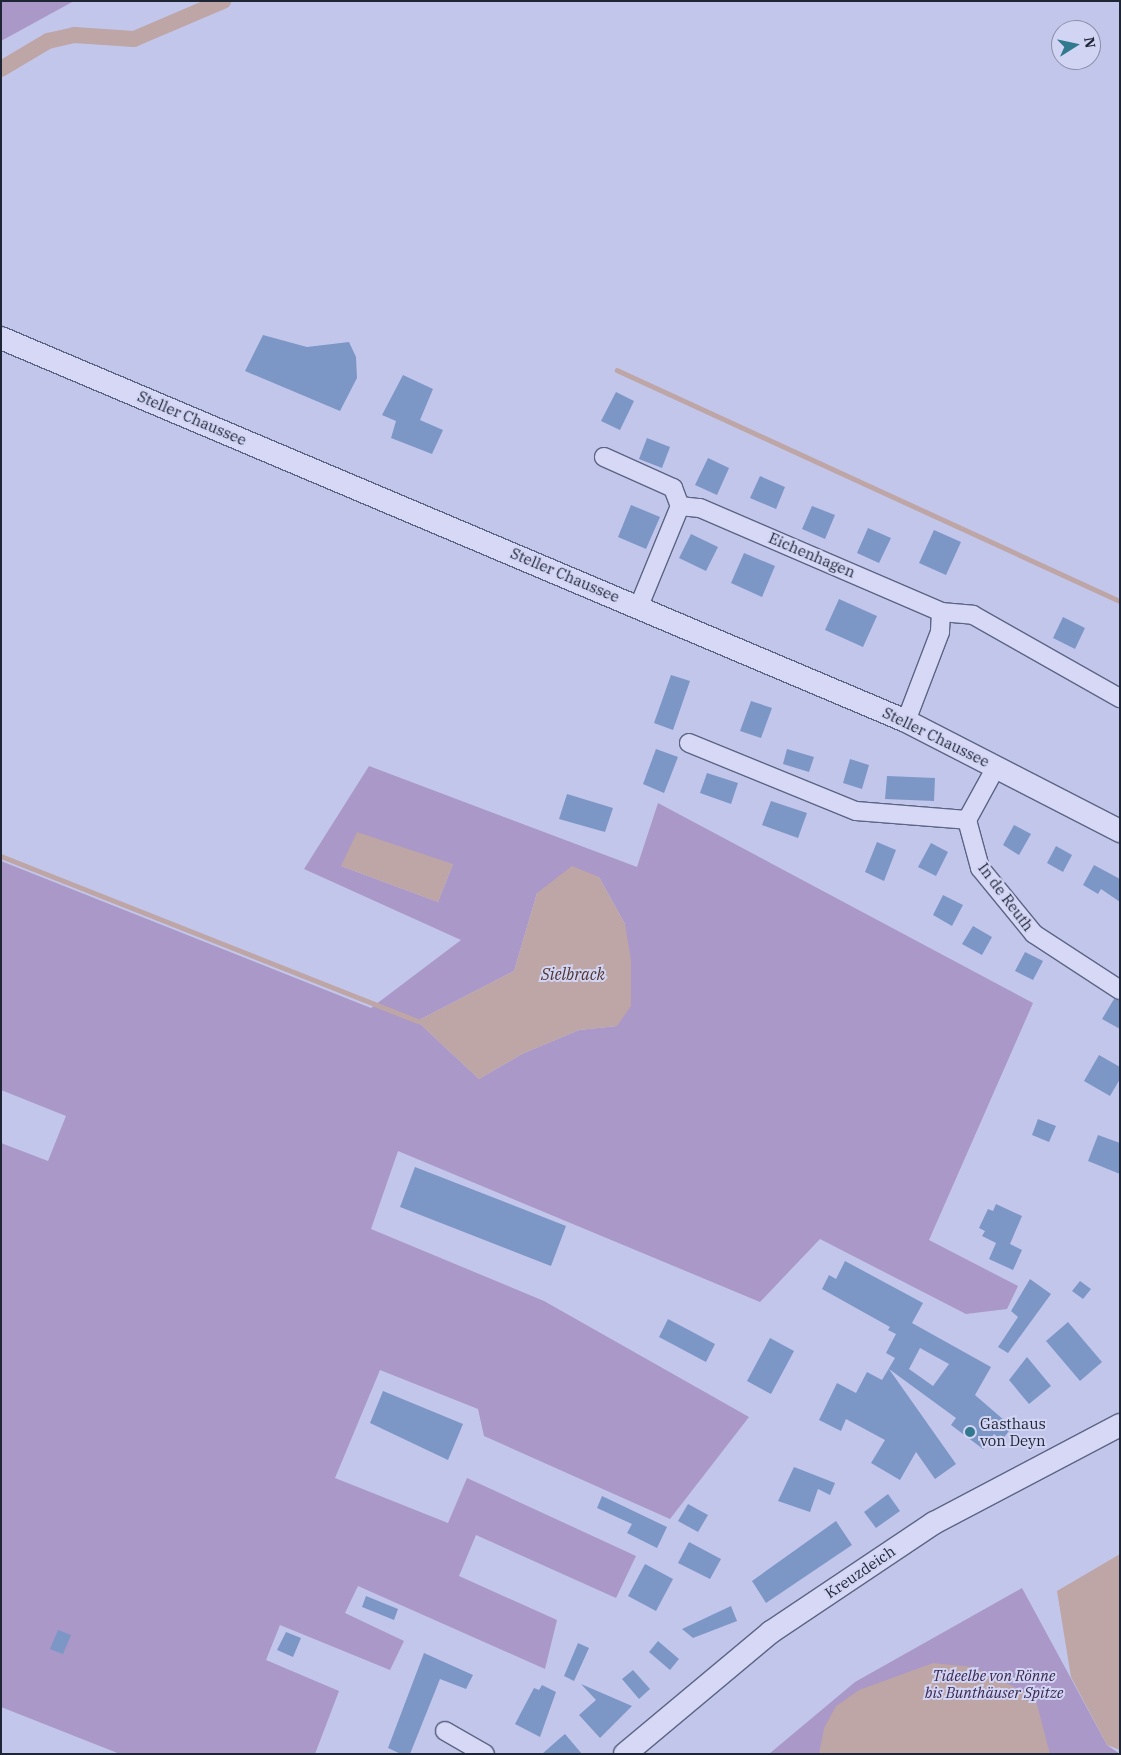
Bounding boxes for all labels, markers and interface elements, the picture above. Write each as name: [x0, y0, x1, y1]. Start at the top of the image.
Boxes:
north arrow: [1051, 20, 1101, 70]
text: N: [1080, 36, 1100, 50]
street label: Steller Chaussee: [135, 387, 249, 449]
street label: Eichenhagen: [766, 529, 858, 581]
street label: Steller Chaussee: [508, 544, 622, 606]
street label: Steller Chaussee: [880, 703, 992, 771]
street label: In de Reuth: [975, 859, 1037, 935]
water label: Sielbrack: [541, 964, 605, 984]
place label: Gasthaus von Deyn: [980, 1414, 1046, 1449]
marker: Gasthaus von Deyn: [964, 1426, 976, 1438]
street label: Kreuzdeich: [821, 1542, 899, 1602]
park label: Tideelbe von Rönne bis Bunthäuser Spitze: [925, 1666, 1063, 1701]

